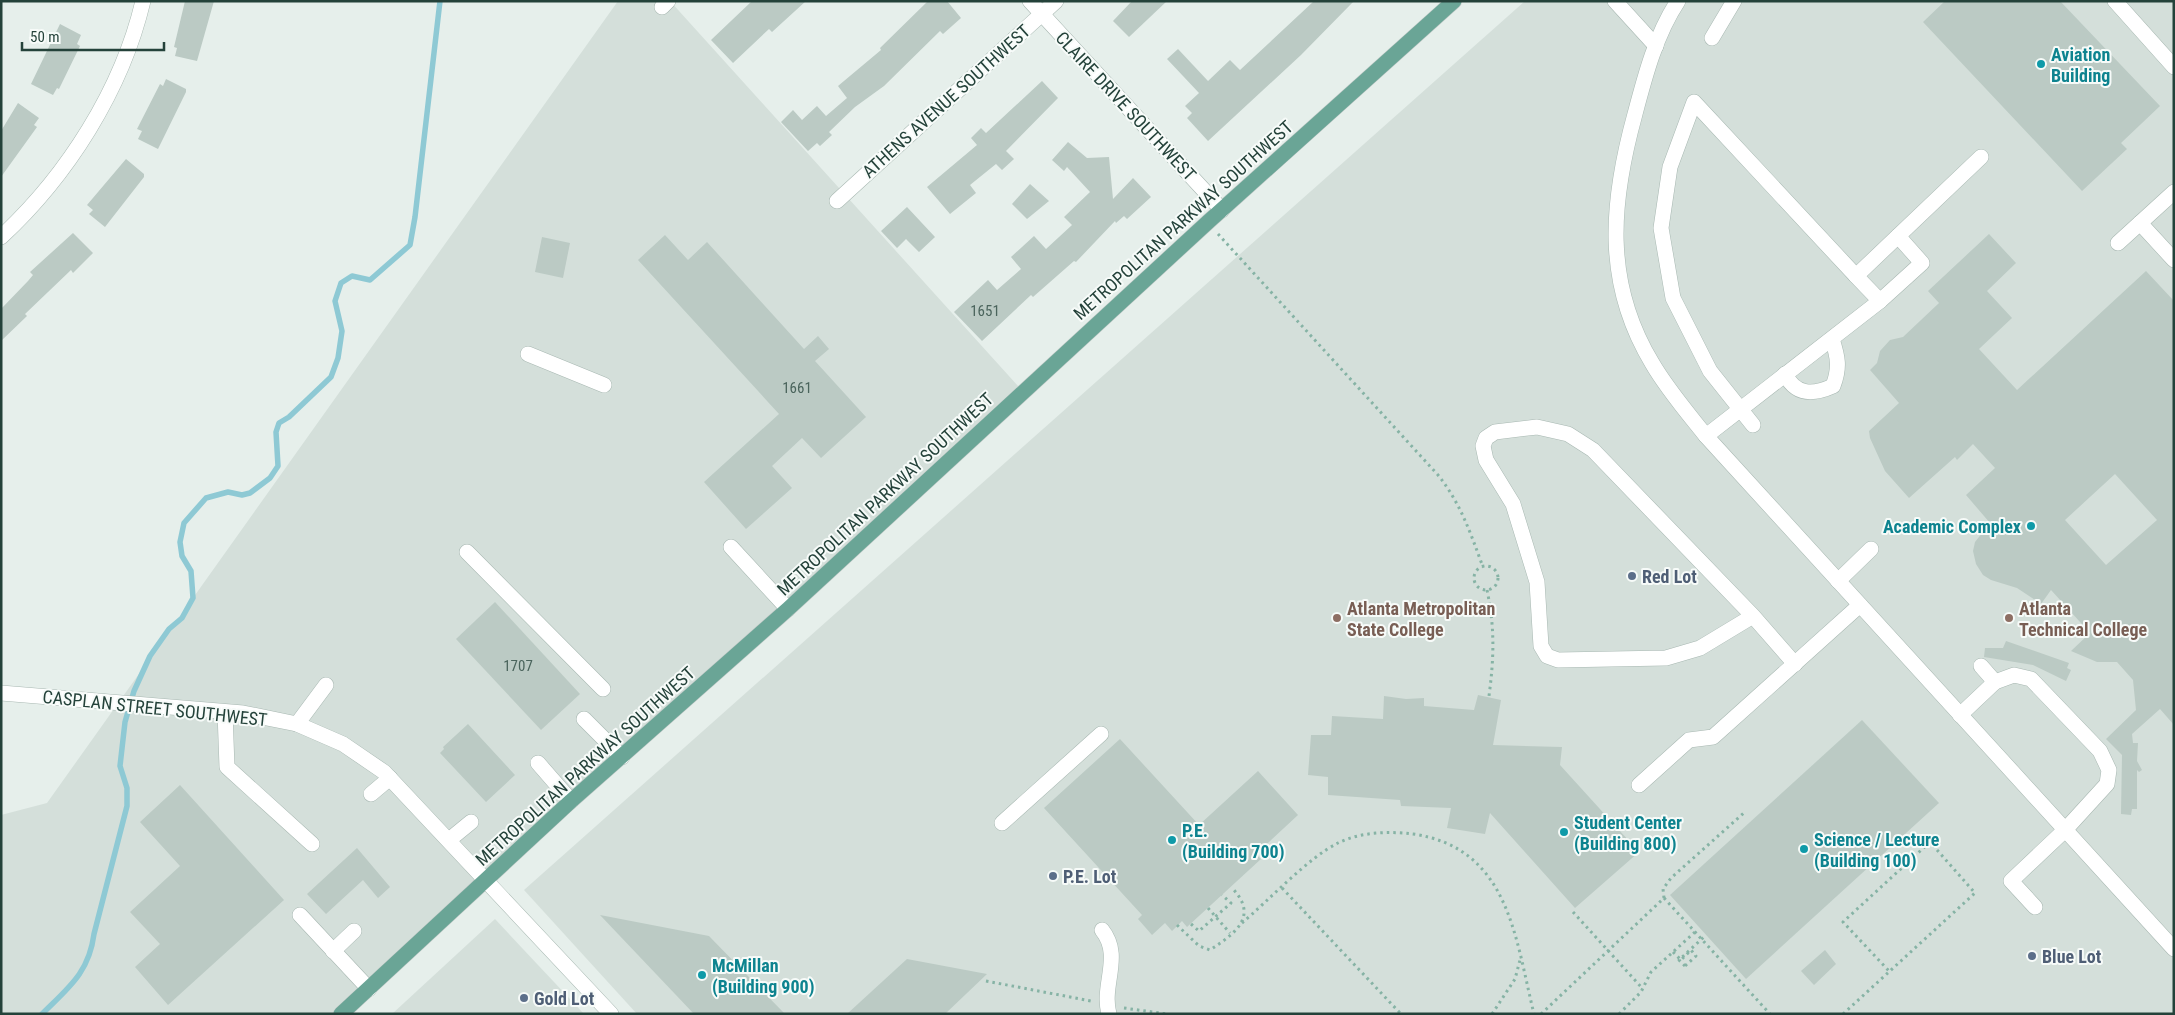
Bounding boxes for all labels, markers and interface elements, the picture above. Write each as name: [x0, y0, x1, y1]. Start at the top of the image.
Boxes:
scale bar: [22, 20, 165, 52]
street label: ATHENS AVENUE SOUTHWEST: [858, 20, 1034, 182]
street label: CLAIRE DRIVE SOUTHWEST: [1051, 27, 1201, 185]
text: 50 m: [30, 28, 60, 46]
place label: Aviation Building: [2051, 44, 2110, 86]
marker: Aviation Building: [2035, 58, 2047, 70]
street label: METROPOLITAN PARKWAY SOUTHWEST: [1069, 116, 1297, 324]
house number: 1651: [970, 302, 1000, 320]
house number: 1661: [782, 379, 812, 397]
street label: METROPOLITAN PARKWAY SOUTHWEST: [773, 388, 997, 600]
place label: Academic Complex: [1883, 516, 2021, 537]
marker: Academic Complex: [2025, 520, 2037, 532]
place label: Red Lot: [1642, 566, 1697, 587]
marker: Red Lot: [1626, 570, 1638, 582]
place label: Atlanta Metropolitan State College: [1347, 598, 1495, 640]
place label: Atlanta Technical College: [2019, 598, 2148, 640]
marker: Atlanta Metropolitan State College: [1331, 612, 1343, 624]
marker: Atlanta Technical College: [2003, 612, 2015, 624]
house number: 1707: [503, 657, 533, 675]
street label: METROPOLITAN PARKWAY SOUTHWEST: [471, 662, 699, 870]
street label: CASPLAN STREET SOUTHWEST: [42, 686, 268, 730]
place label: Student Center (Building 800): [1574, 812, 1682, 855]
place label: P.E. (Building 700): [1182, 820, 1284, 863]
marker: Student Center (Building 800): [1558, 826, 1570, 838]
place label: Science / Lecture (Building 100): [1814, 829, 1940, 872]
marker: P.E. (Building 700): [1166, 834, 1178, 846]
marker: Science / Lecture (Building 100): [1798, 843, 1810, 855]
place label: P.E. Lot: [1063, 866, 1117, 887]
marker: P.E. Lot: [1047, 870, 1059, 882]
place label: Blue Lot: [2042, 946, 2102, 967]
marker: Blue Lot: [2026, 950, 2038, 962]
place label: McMillan (Building 900): [712, 955, 814, 998]
marker: McMillan (Building 900): [696, 969, 708, 981]
place label: Gold Lot: [534, 988, 595, 1009]
marker: Gold Lot: [518, 992, 530, 1004]

